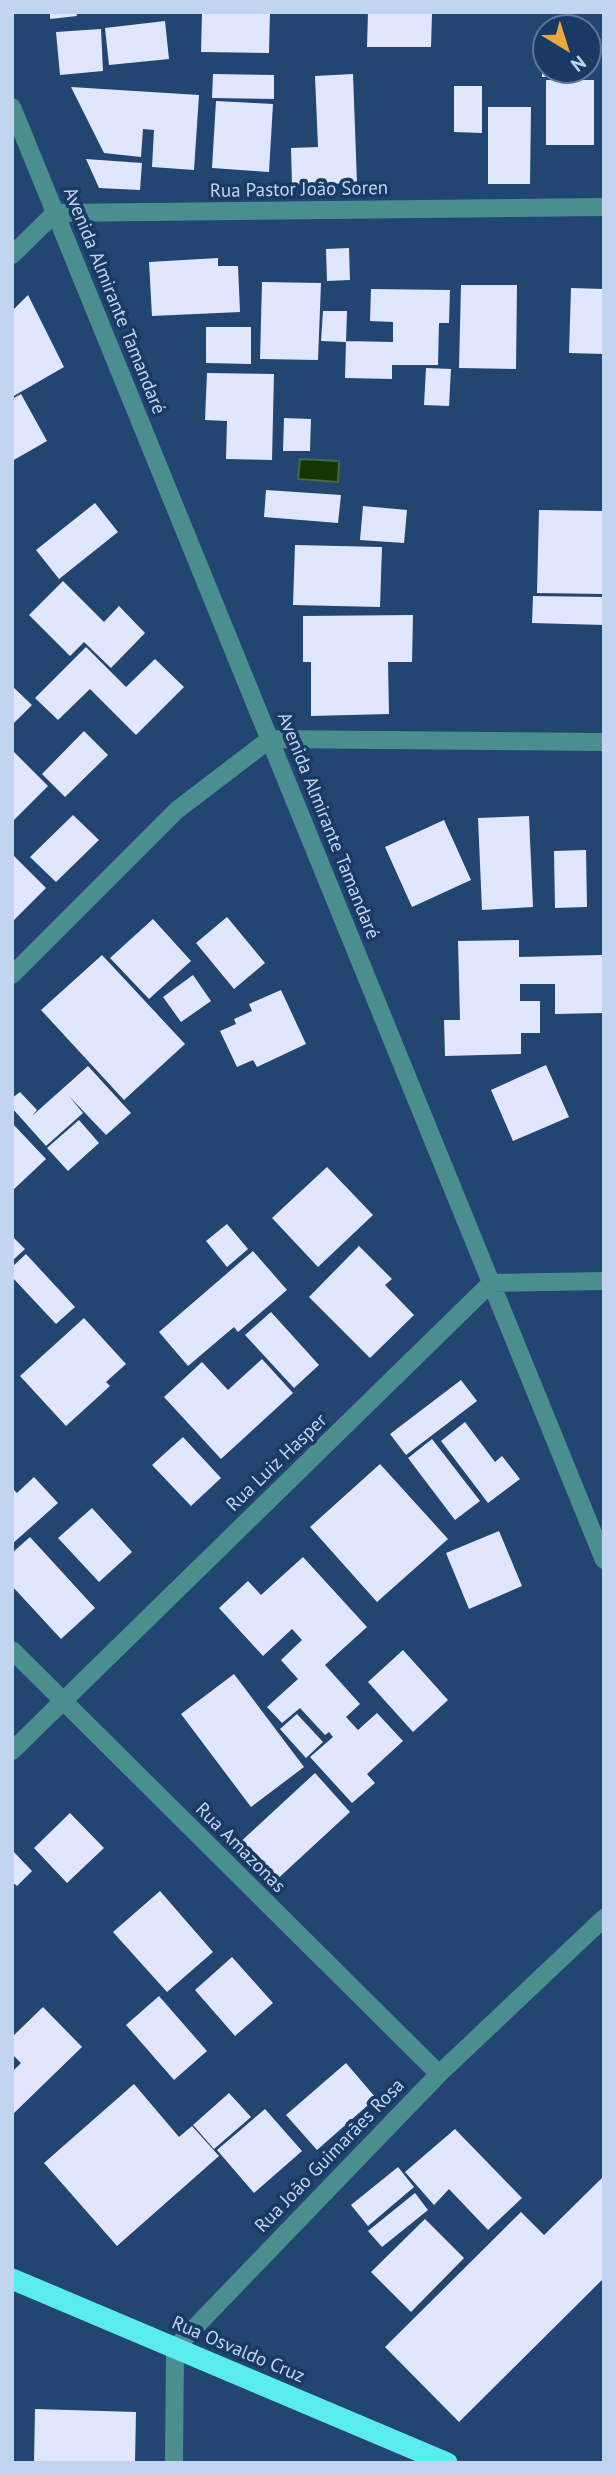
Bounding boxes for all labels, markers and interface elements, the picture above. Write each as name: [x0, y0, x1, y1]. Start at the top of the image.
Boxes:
north arrow: [532, 14, 602, 84]
text: N: [566, 51, 591, 77]
street label: Rua Pastor João Soren: [210, 177, 388, 203]
street label: Avenida Almirante Tamandaré: [58, 184, 170, 418]
street label: Avenida Almirante Tamandaré: [272, 709, 384, 943]
street label: Rua Luiz Hasper: [222, 1409, 332, 1517]
street label: Rua Amazonas: [190, 1798, 290, 1898]
street label: Rua João Guimarães Rosa: [251, 2074, 409, 2238]
street label: Rua Osvaldo Cruz: [168, 2312, 308, 2388]

